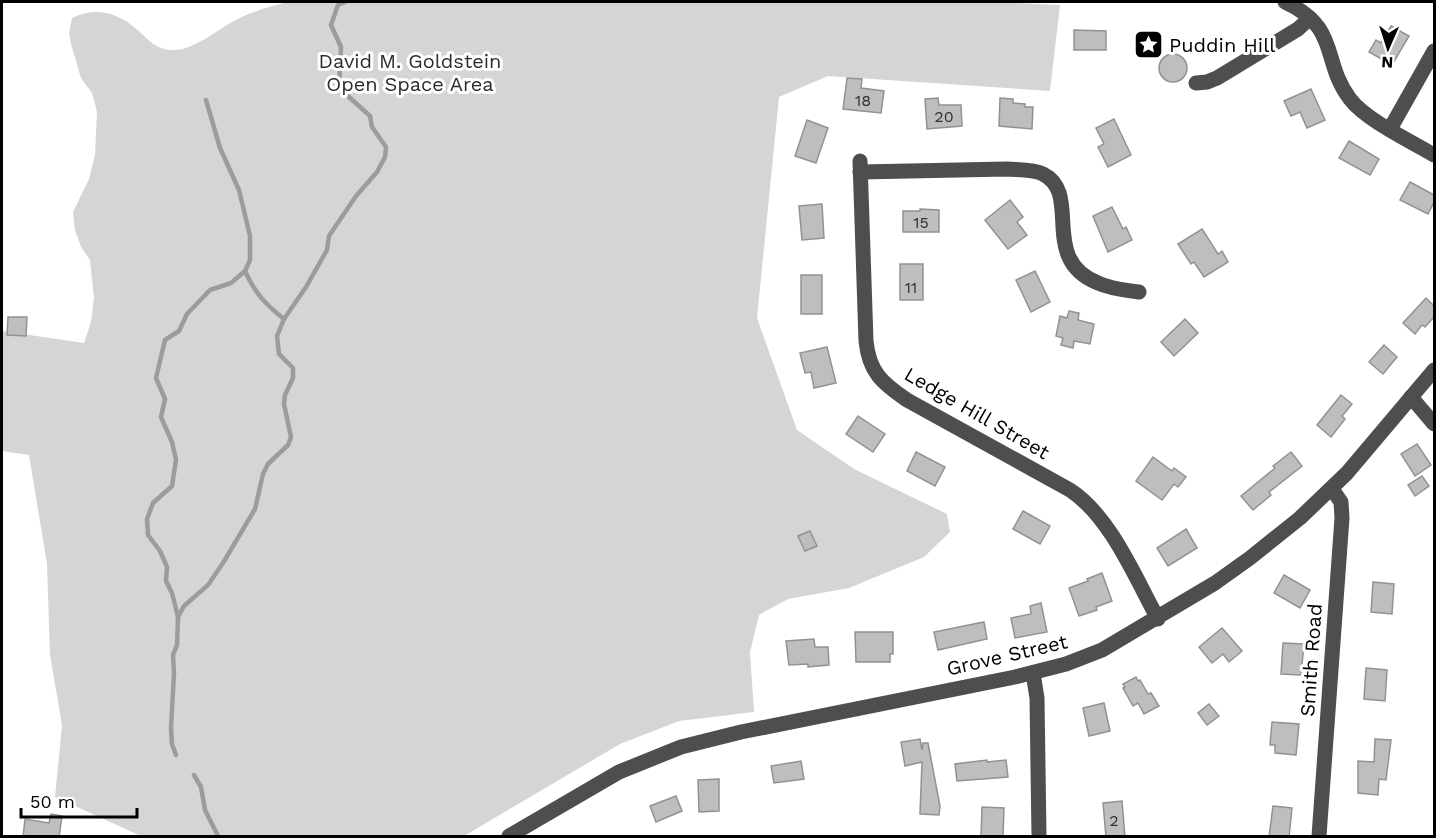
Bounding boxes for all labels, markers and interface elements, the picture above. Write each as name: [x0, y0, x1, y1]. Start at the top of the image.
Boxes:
north arrow: [1358, 18, 1418, 78]
place icon: Puddin Hill: [1132, 29, 1164, 61]
place label: Puddin Hill: [1169, 33, 1275, 57]
park label: David M. Goldstein Open Space Area: [319, 49, 502, 96]
text: N: [1381, 53, 1394, 72]
house number: 18: [855, 91, 871, 110]
house number: 20: [934, 107, 954, 126]
house number: 15: [913, 213, 929, 232]
house number: 11: [905, 278, 917, 297]
street label: Ledge Hill Street: [900, 362, 1054, 465]
street label: Smith Road: [1295, 603, 1327, 717]
street label: Grove Street: [944, 629, 1070, 681]
scale bar: [21, 781, 136, 819]
text: 50 m: [30, 791, 75, 812]
house number: 2: [1109, 811, 1119, 830]

